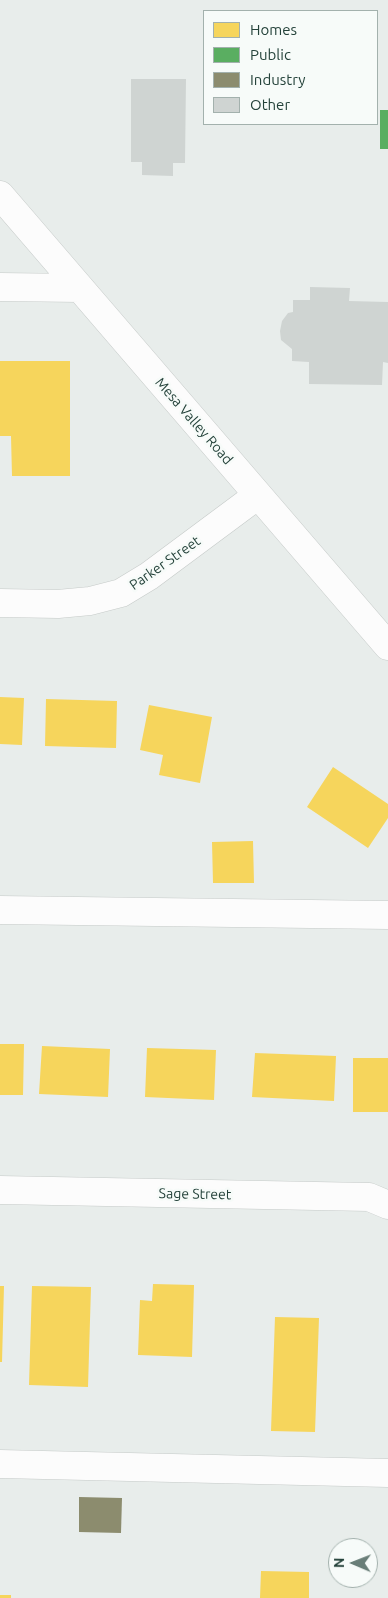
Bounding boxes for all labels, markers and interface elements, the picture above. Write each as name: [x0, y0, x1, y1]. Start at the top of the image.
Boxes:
legend: [203, 10, 378, 125]
text: Homes: [250, 21, 297, 38]
text: Public: [250, 46, 291, 63]
text: Industry: [250, 71, 305, 88]
text: Other: [250, 96, 290, 113]
street label: Mesa Valley Road: [152, 374, 236, 468]
street label: Parker Street: [126, 532, 204, 594]
street label: Sage Street: [159, 1185, 231, 1203]
north arrow: [328, 1538, 378, 1588]
text: N: [331, 1557, 347, 1568]

